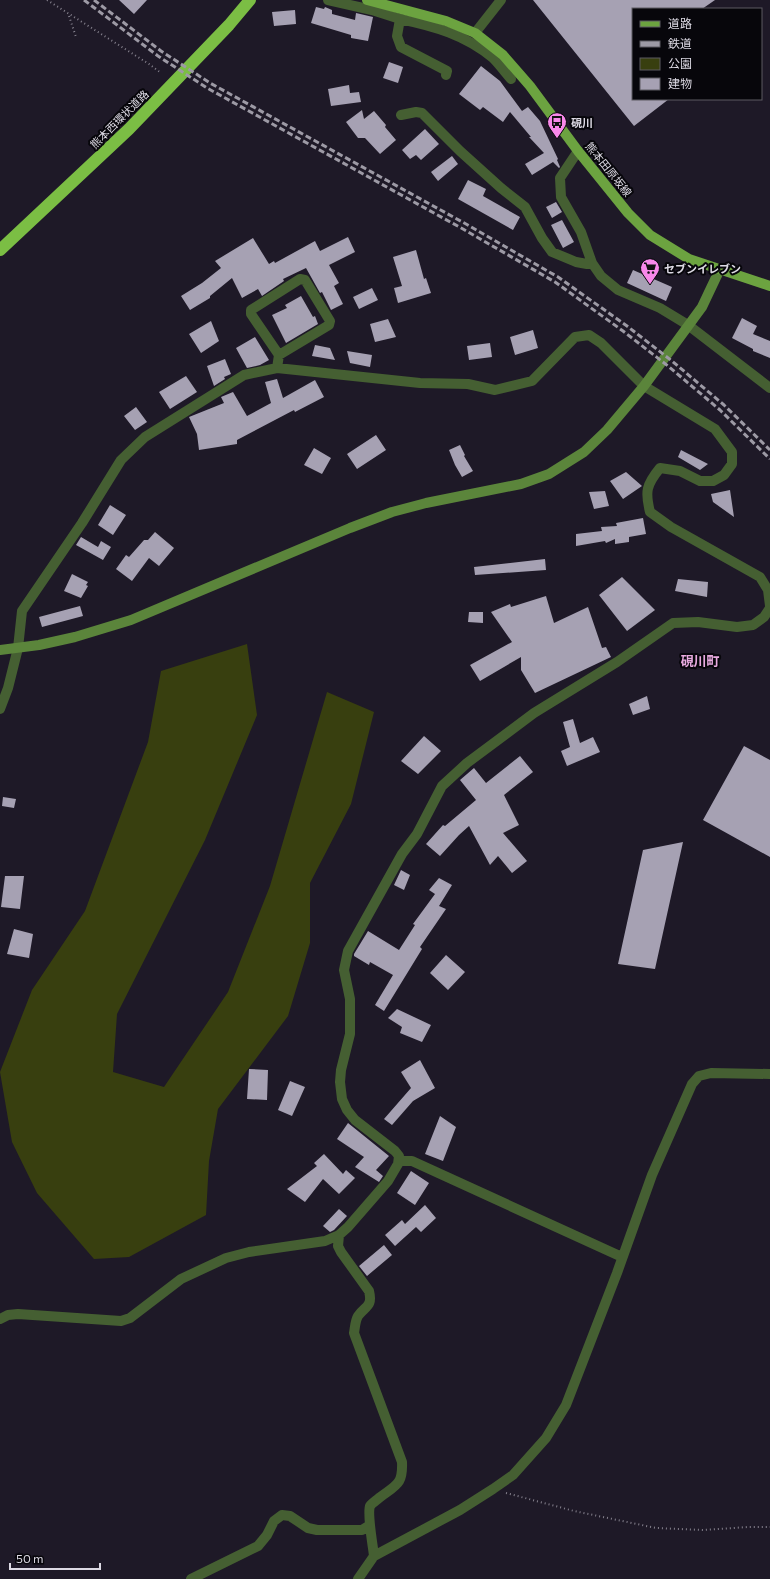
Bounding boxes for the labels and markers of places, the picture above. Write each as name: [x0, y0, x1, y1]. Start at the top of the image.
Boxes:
bus stop icon: 硯川: [546, 111, 568, 139]
place label: 硯川: [571, 116, 593, 129]
supermarket icon: セブンイレブン: [639, 257, 661, 285]
place label: セブンイレブン: [664, 262, 741, 275]

